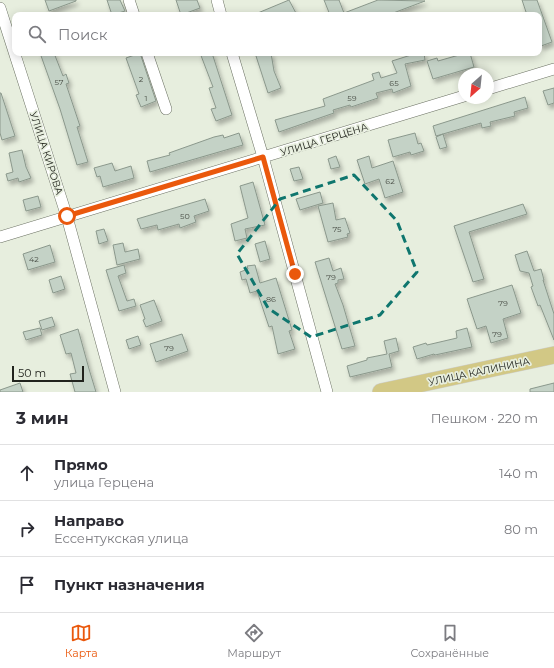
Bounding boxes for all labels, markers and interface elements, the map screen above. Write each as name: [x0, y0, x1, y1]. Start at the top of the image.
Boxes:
search box: [12, 12, 542, 56]
icon: search: [26, 23, 48, 45]
text: Поиск: [58, 25, 107, 44]
north arrow: [458, 68, 494, 104]
house number: 2: [139, 74, 144, 84]
house number: 57: [54, 77, 64, 87]
house number: 65: [389, 78, 399, 88]
house number: 1: [145, 93, 147, 103]
house number: 59: [347, 93, 357, 103]
street label: УЛИЦА КИРОВА: [27, 110, 66, 197]
street label: УЛИЦА ГЕРЦЕНА: [279, 120, 370, 159]
house number: 62: [385, 176, 395, 186]
route start: [58, 207, 76, 225]
house number: 50: [180, 211, 190, 221]
house number: 75: [332, 224, 342, 234]
house number: 42: [29, 254, 39, 264]
route end: [286, 265, 304, 283]
house number: 79: [326, 272, 336, 282]
house number: 86: [266, 294, 276, 304]
house number: 79: [498, 298, 508, 308]
house number: 79: [492, 329, 502, 339]
house number: 79: [164, 343, 174, 353]
street label: УЛИЦА КАЛИНИНА: [427, 354, 532, 389]
scale bar: [12, 364, 84, 383]
text: 50 m: [18, 366, 46, 380]
text: 3 мин: [16, 408, 69, 428]
text: Пешком · 220 m: [431, 410, 538, 426]
text: Прямо: [54, 455, 108, 474]
icon: ahead: [16, 462, 38, 484]
text: 140 m: [499, 465, 538, 481]
text: улица Герцена: [54, 474, 154, 490]
text: Направо: [54, 511, 124, 530]
icon: right: [16, 518, 38, 540]
text: 80 m: [504, 521, 538, 537]
text: Ессентукская улица: [54, 530, 189, 546]
icon: arrive: [16, 574, 38, 596]
text: Пункт назначения: [54, 575, 205, 594]
tab: Карта: [65, 622, 98, 660]
tab: Маршрут: [227, 622, 281, 660]
tab: Сохранённые: [410, 622, 489, 660]

